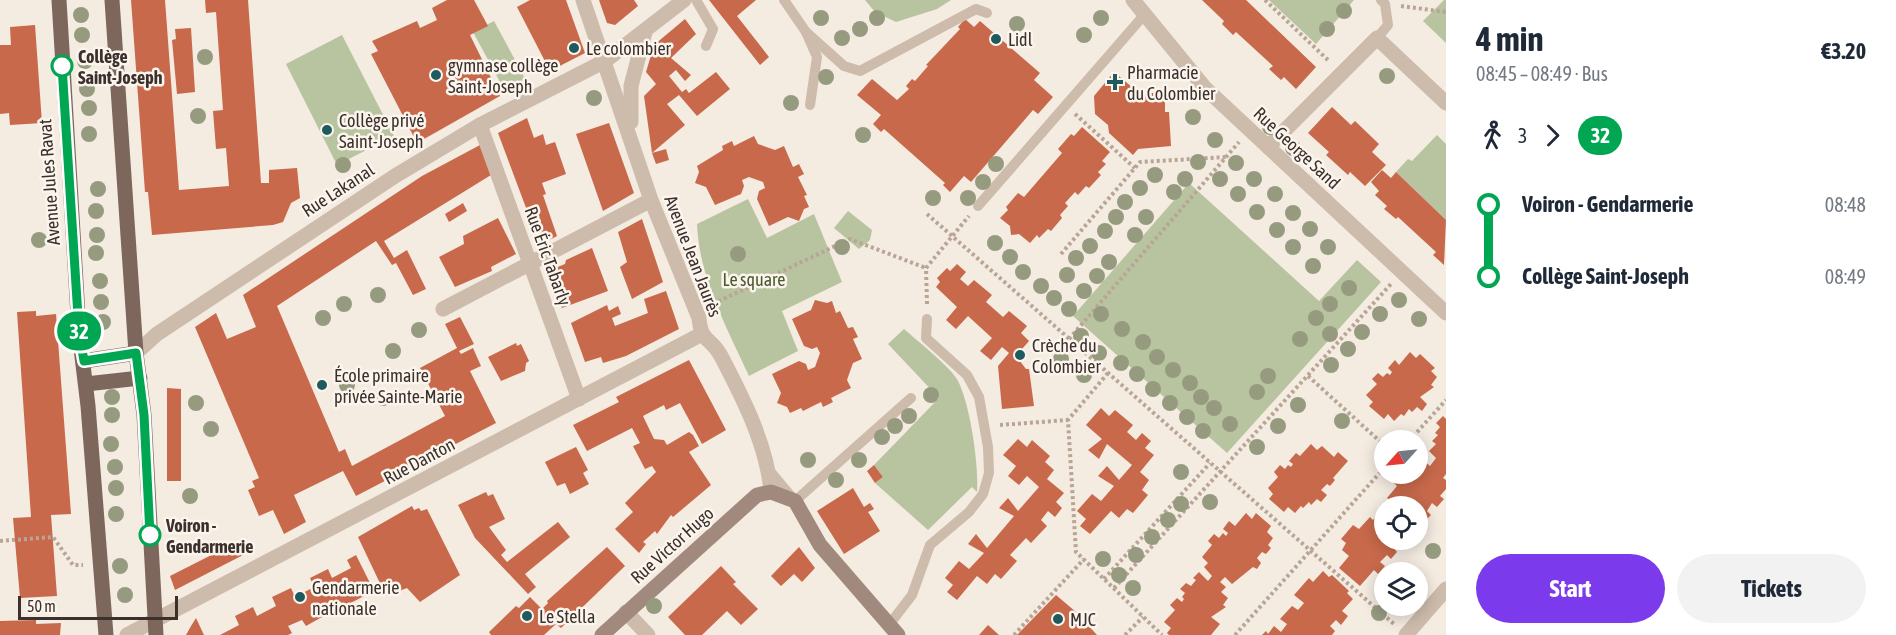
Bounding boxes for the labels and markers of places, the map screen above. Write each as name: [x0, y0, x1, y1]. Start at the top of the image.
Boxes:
place label: Lidl: [1008, 29, 1033, 50]
marker: Lidl: [989, 32, 1003, 46]
place label: Le colombier: [586, 38, 672, 59]
marker: Le colombier: [567, 41, 581, 55]
place label: Collège Saint-Joseph: [78, 46, 163, 88]
marker: Collège Saint-Joseph: [51, 55, 73, 77]
place label: gymnase collège Saint-Joseph: [448, 55, 558, 97]
place label: Pharmacie du Colombier: [1127, 62, 1216, 104]
marker: gymnase collège Saint-Joseph: [429, 68, 443, 82]
marker: Pharmacie du Colombier: [1108, 75, 1122, 89]
place label: Collège privé Saint-Joseph: [339, 110, 425, 152]
marker: Collège privé Saint-Joseph: [320, 123, 334, 137]
place label: Crèche du Colombier: [1032, 335, 1101, 377]
marker: Crèche du Colombier: [1013, 348, 1027, 362]
place label: École primaire privée Sainte-Marie: [334, 365, 462, 407]
marker: École primaire privée Sainte-Marie: [315, 378, 329, 392]
place label: Voiron - Gendarmerie: [165, 515, 253, 557]
marker: Voiron - Gendarmerie: [139, 524, 161, 546]
place label: Gendarmerie nationale: [312, 577, 399, 619]
marker: Gendarmerie nationale: [293, 590, 307, 604]
place label: Le Stella: [539, 606, 595, 627]
marker: Le Stella: [520, 609, 534, 623]
place label: MJC: [1070, 609, 1096, 630]
marker: MJC: [1051, 612, 1065, 626]

